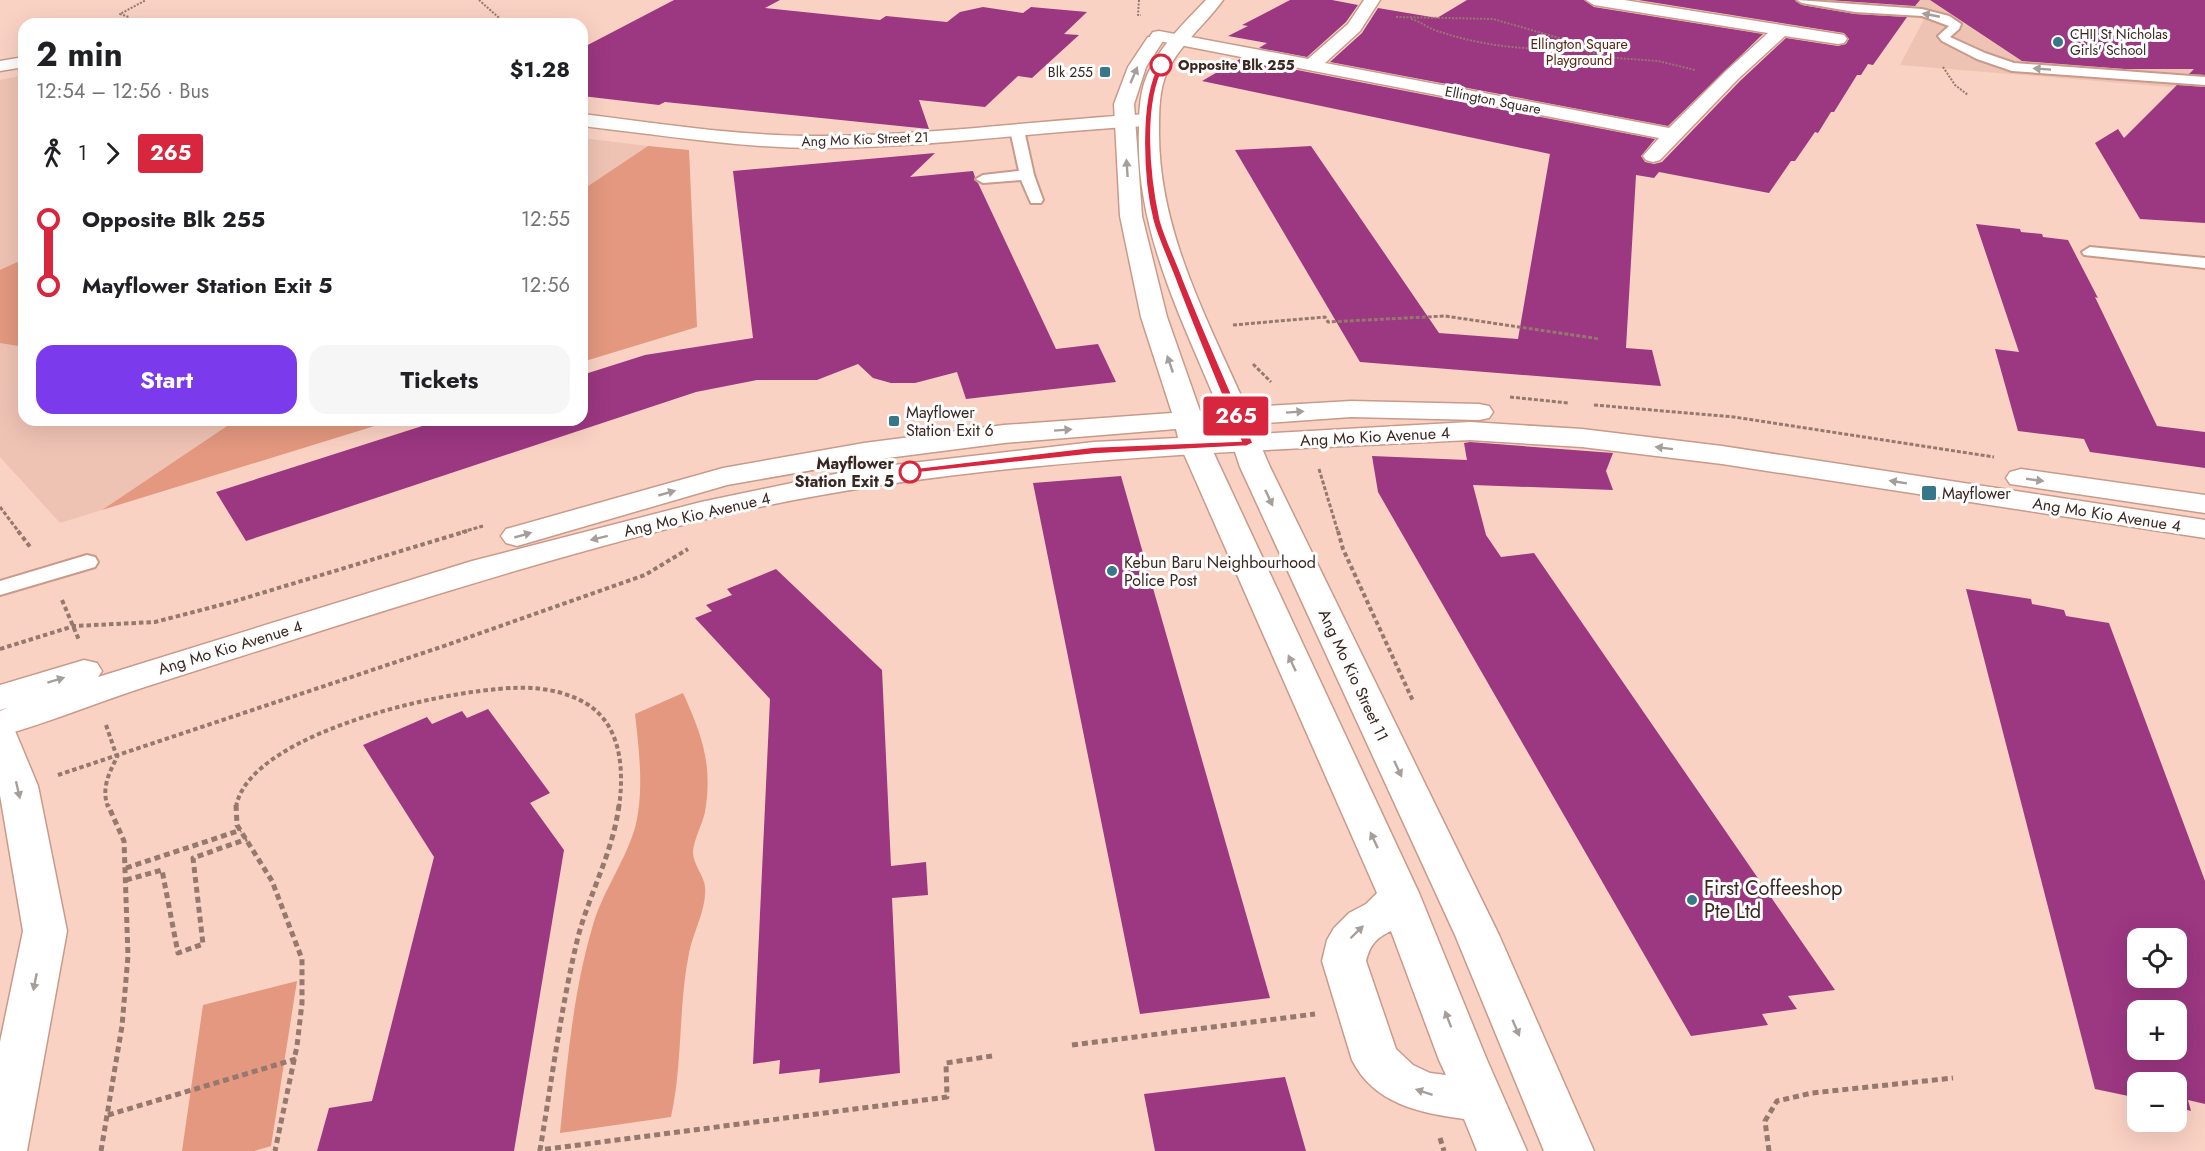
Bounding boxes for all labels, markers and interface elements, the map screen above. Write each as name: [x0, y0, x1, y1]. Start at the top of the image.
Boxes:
one-way arrow: [1921, 10, 1940, 19]
place label: CHIJ St Nicholas Girls' School: [2070, 24, 2168, 60]
text: 2 min: [36, 31, 123, 78]
park label: Ellington Square Playground: [1530, 34, 1628, 70]
marker: CHIJ St Nicholas Girls' School: [2051, 35, 2065, 49]
text: $1.28: [510, 53, 570, 85]
marker: Opposite Blk 255: [1150, 54, 1172, 76]
place label: Opposite Blk 255: [1178, 55, 1295, 75]
place label: Blk 255: [1048, 62, 1093, 82]
one-way arrow: [2032, 64, 2051, 74]
marker: Blk 255: [1098, 65, 1112, 79]
one-way arrow: [1129, 66, 1139, 84]
text: 12:54 – 12:56 · Bus: [36, 77, 209, 106]
street label: Ellington Square: [1443, 81, 1543, 119]
street label: Ang Mo Kio Street 21: [801, 127, 929, 151]
icon: walk: [36, 137, 69, 170]
icon: forward: [96, 137, 129, 170]
text: 265: [150, 138, 191, 168]
text: 1: [78, 139, 87, 168]
one-way arrow: [1122, 159, 1132, 178]
text: Opposite Blk 255: [82, 203, 265, 235]
text: 12:55: [521, 205, 570, 234]
text: Mayflower Station Exit 5: [82, 269, 332, 301]
text: 12:56: [521, 271, 570, 300]
button: Start: [36, 345, 297, 414]
button: Tickets: [309, 345, 570, 414]
one-way arrow: [1165, 355, 1175, 373]
line badge: 265: [1202, 396, 1270, 436]
place label: Mayflower Station Exit 6: [906, 401, 994, 442]
text: 265: [1215, 401, 1257, 431]
one-way arrow: [1286, 407, 1305, 417]
marker: Mayflower Station Exit 6: [887, 414, 901, 428]
street label: Ang Mo Kio Avenue 4: [1299, 421, 1451, 452]
one-way arrow: [1053, 426, 1072, 435]
one-way arrow: [1655, 443, 1674, 453]
place label: Mayflower Station Exit 5: [795, 452, 894, 493]
marker: Mayflower Station Exit 5: [899, 461, 921, 483]
one-way arrow: [2025, 476, 2044, 485]
one-way arrow: [1889, 477, 1908, 486]
place label: Mayflower: [1942, 482, 2011, 505]
marker: Mayflower: [1920, 484, 1938, 502]
street label: Ang Mo Kio Avenue 4: [621, 486, 773, 543]
one-way arrow: [658, 488, 676, 497]
one-way arrow: [1265, 489, 1274, 506]
street label: Ang Mo Kio Avenue 4: [2031, 491, 2183, 538]
one-way arrow: [514, 530, 532, 539]
one-way arrow: [590, 534, 608, 543]
place label: Kebun Baru Neighbourhood Police Post: [1124, 551, 1316, 592]
marker: Kebun Baru Neighbourhood Police Post: [1105, 564, 1119, 578]
street label: Ang Mo Kio Street 11: [1313, 605, 1394, 745]
street label: Ang Mo Kio Avenue 4: [155, 615, 305, 680]
one-way arrow: [1288, 654, 1297, 671]
one-way arrow: [47, 675, 65, 684]
one-way arrow: [1393, 760, 1402, 777]
one-way arrow: [14, 781, 23, 800]
one-way arrow: [1369, 832, 1378, 849]
place label: First Coffeeshop Pte Ltd: [1704, 874, 1842, 926]
marker: First Coffeeshop Pte Ltd: [1685, 893, 1699, 907]
one-way arrow: [1349, 926, 1363, 940]
map controls: [2127, 928, 2187, 1132]
button: locate: [2127, 928, 2187, 988]
one-way arrow: [30, 972, 39, 991]
button: +: [2127, 1000, 2187, 1060]
one-way arrow: [1442, 1010, 1452, 1028]
one-way arrow: [1512, 1019, 1521, 1036]
button: −: [2127, 1072, 2187, 1132]
one-way arrow: [1415, 1086, 1433, 1096]

